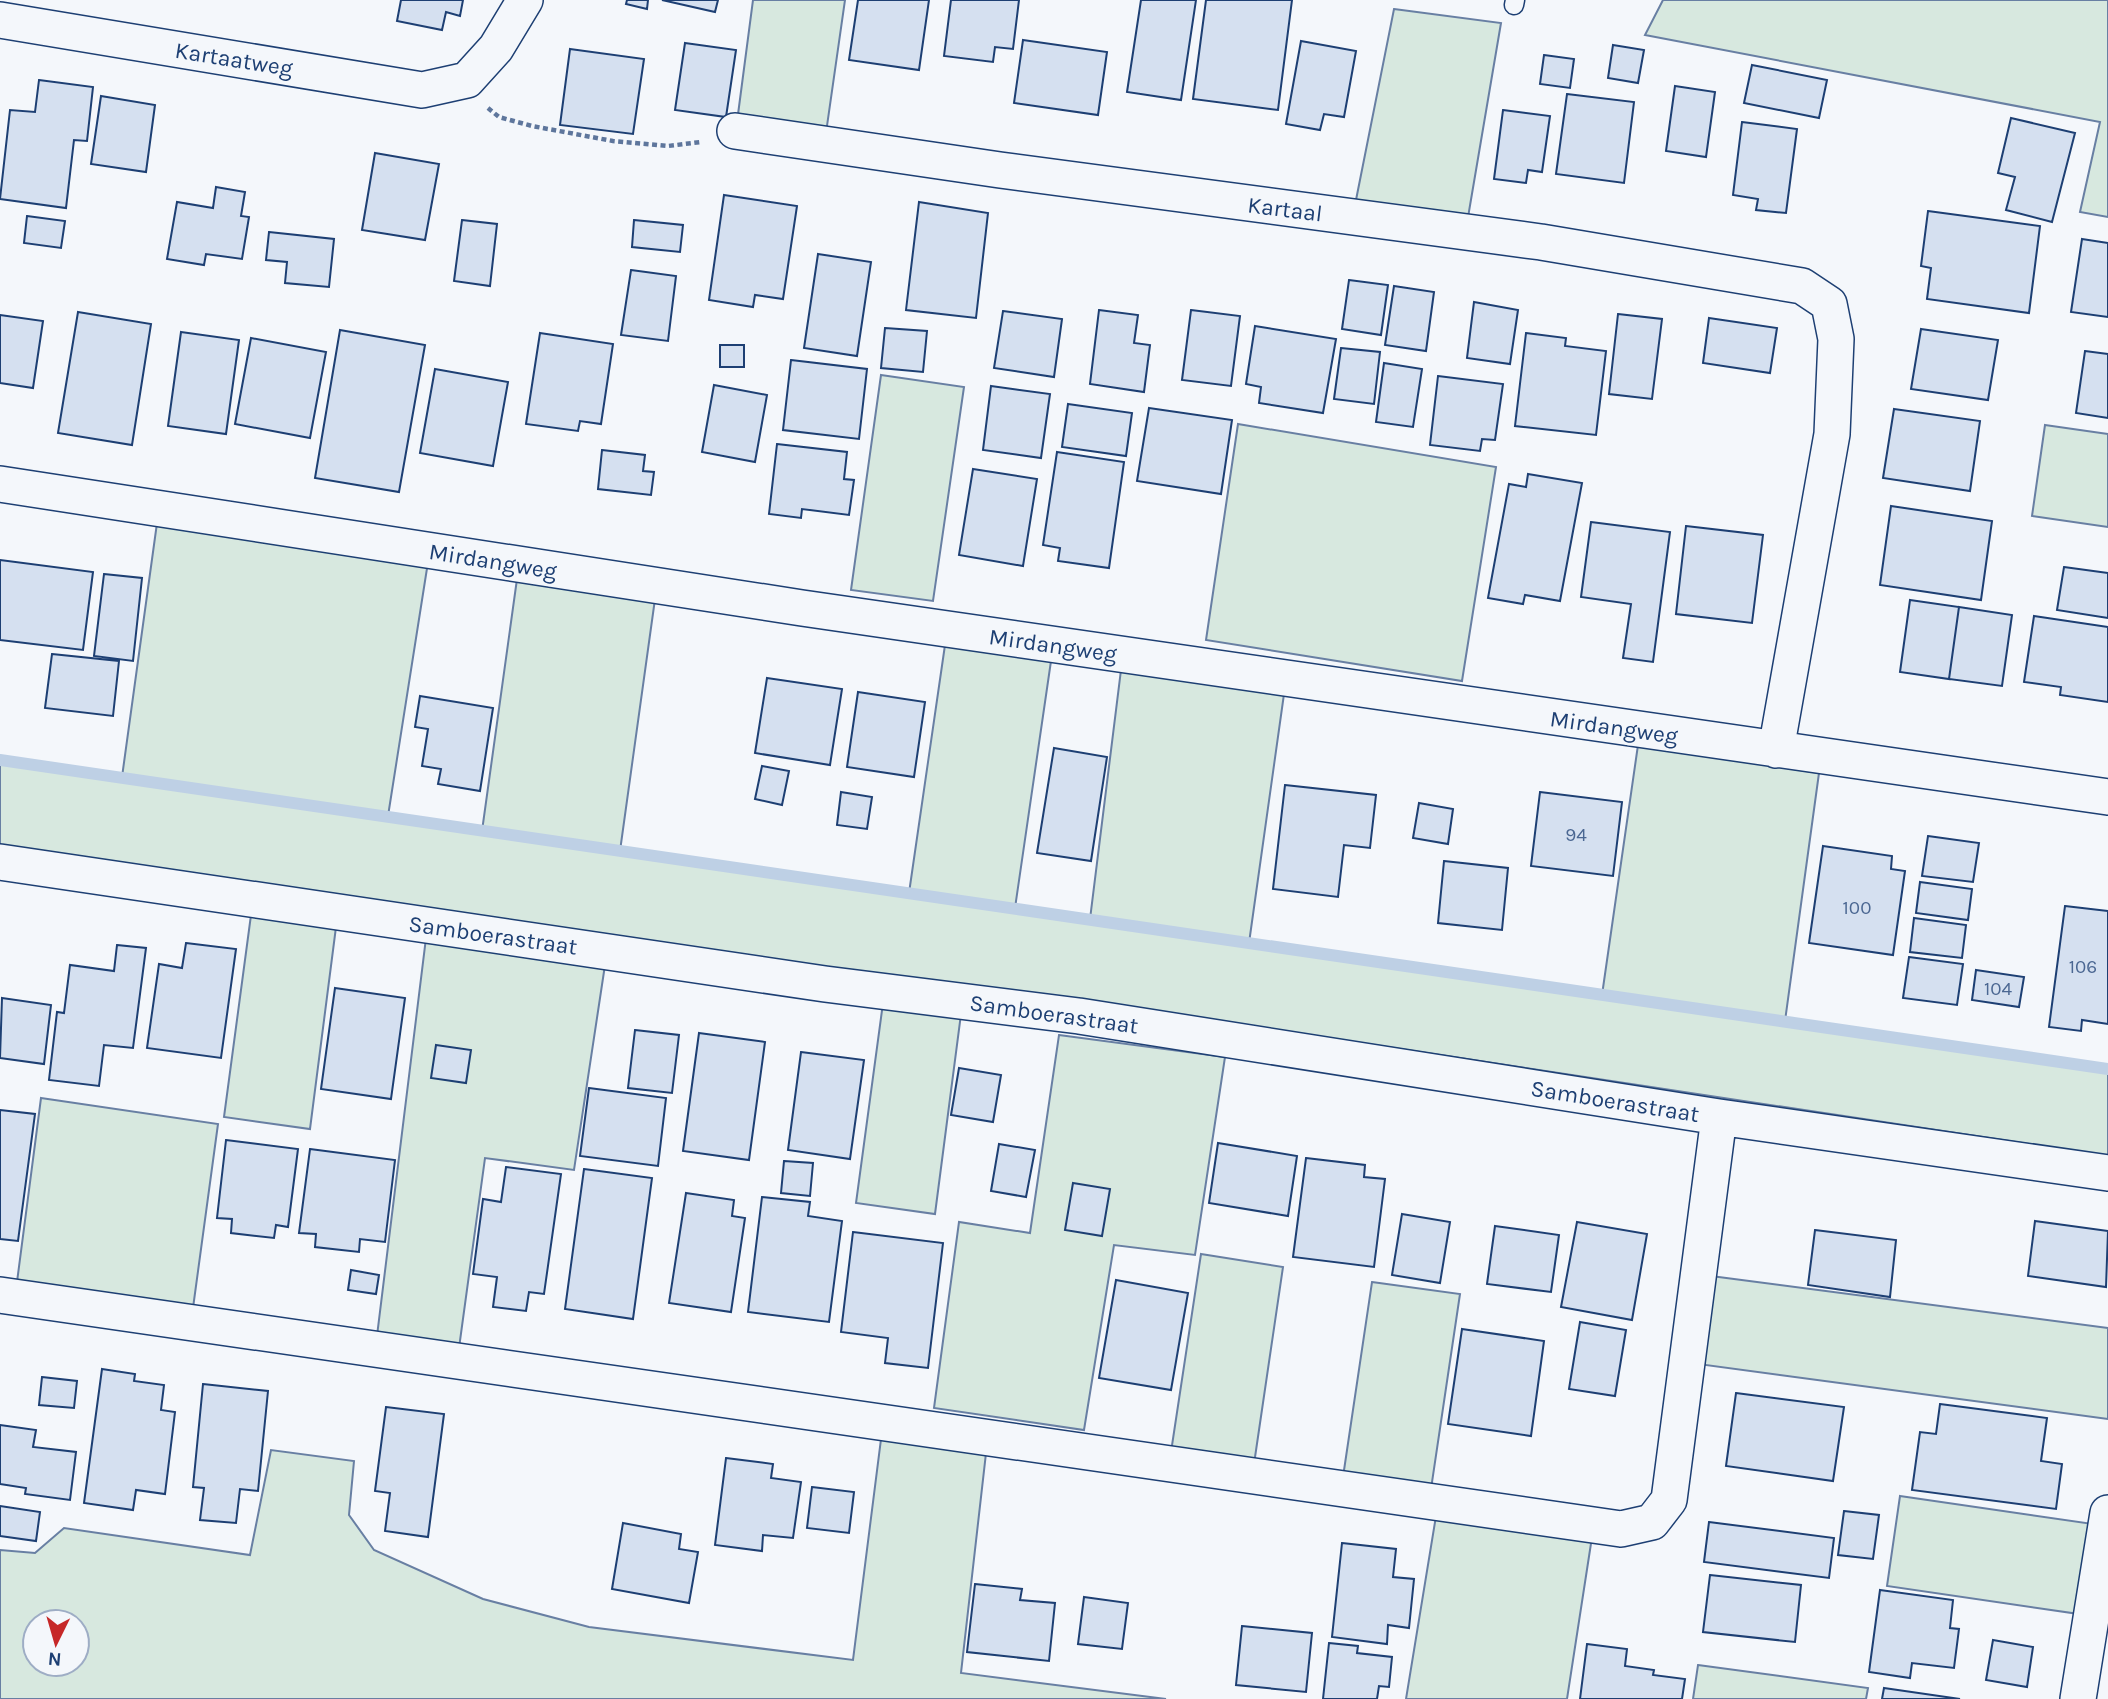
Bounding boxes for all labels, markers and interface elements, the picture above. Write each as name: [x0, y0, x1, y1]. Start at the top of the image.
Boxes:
street label: Kartaatweg: [173, 37, 295, 82]
street label: Kartaal: [1246, 192, 1324, 227]
street label: Mirdangweg: [427, 538, 559, 585]
street label: Mirdangweg: [987, 623, 1119, 668]
street label: Mirdangweg: [1548, 705, 1680, 750]
house number: 94: [1565, 824, 1587, 846]
house number: 100: [1843, 897, 1871, 919]
street label: Samboerastraat: [407, 910, 579, 961]
house number: 106: [2069, 956, 2097, 978]
house number: 104: [1984, 978, 2012, 1000]
street label: Samboerastraat: [968, 989, 1140, 1040]
street label: Samboerastraat: [1529, 1075, 1701, 1128]
north arrow: [21, 1608, 91, 1678]
text: N: [47, 1647, 62, 1670]

